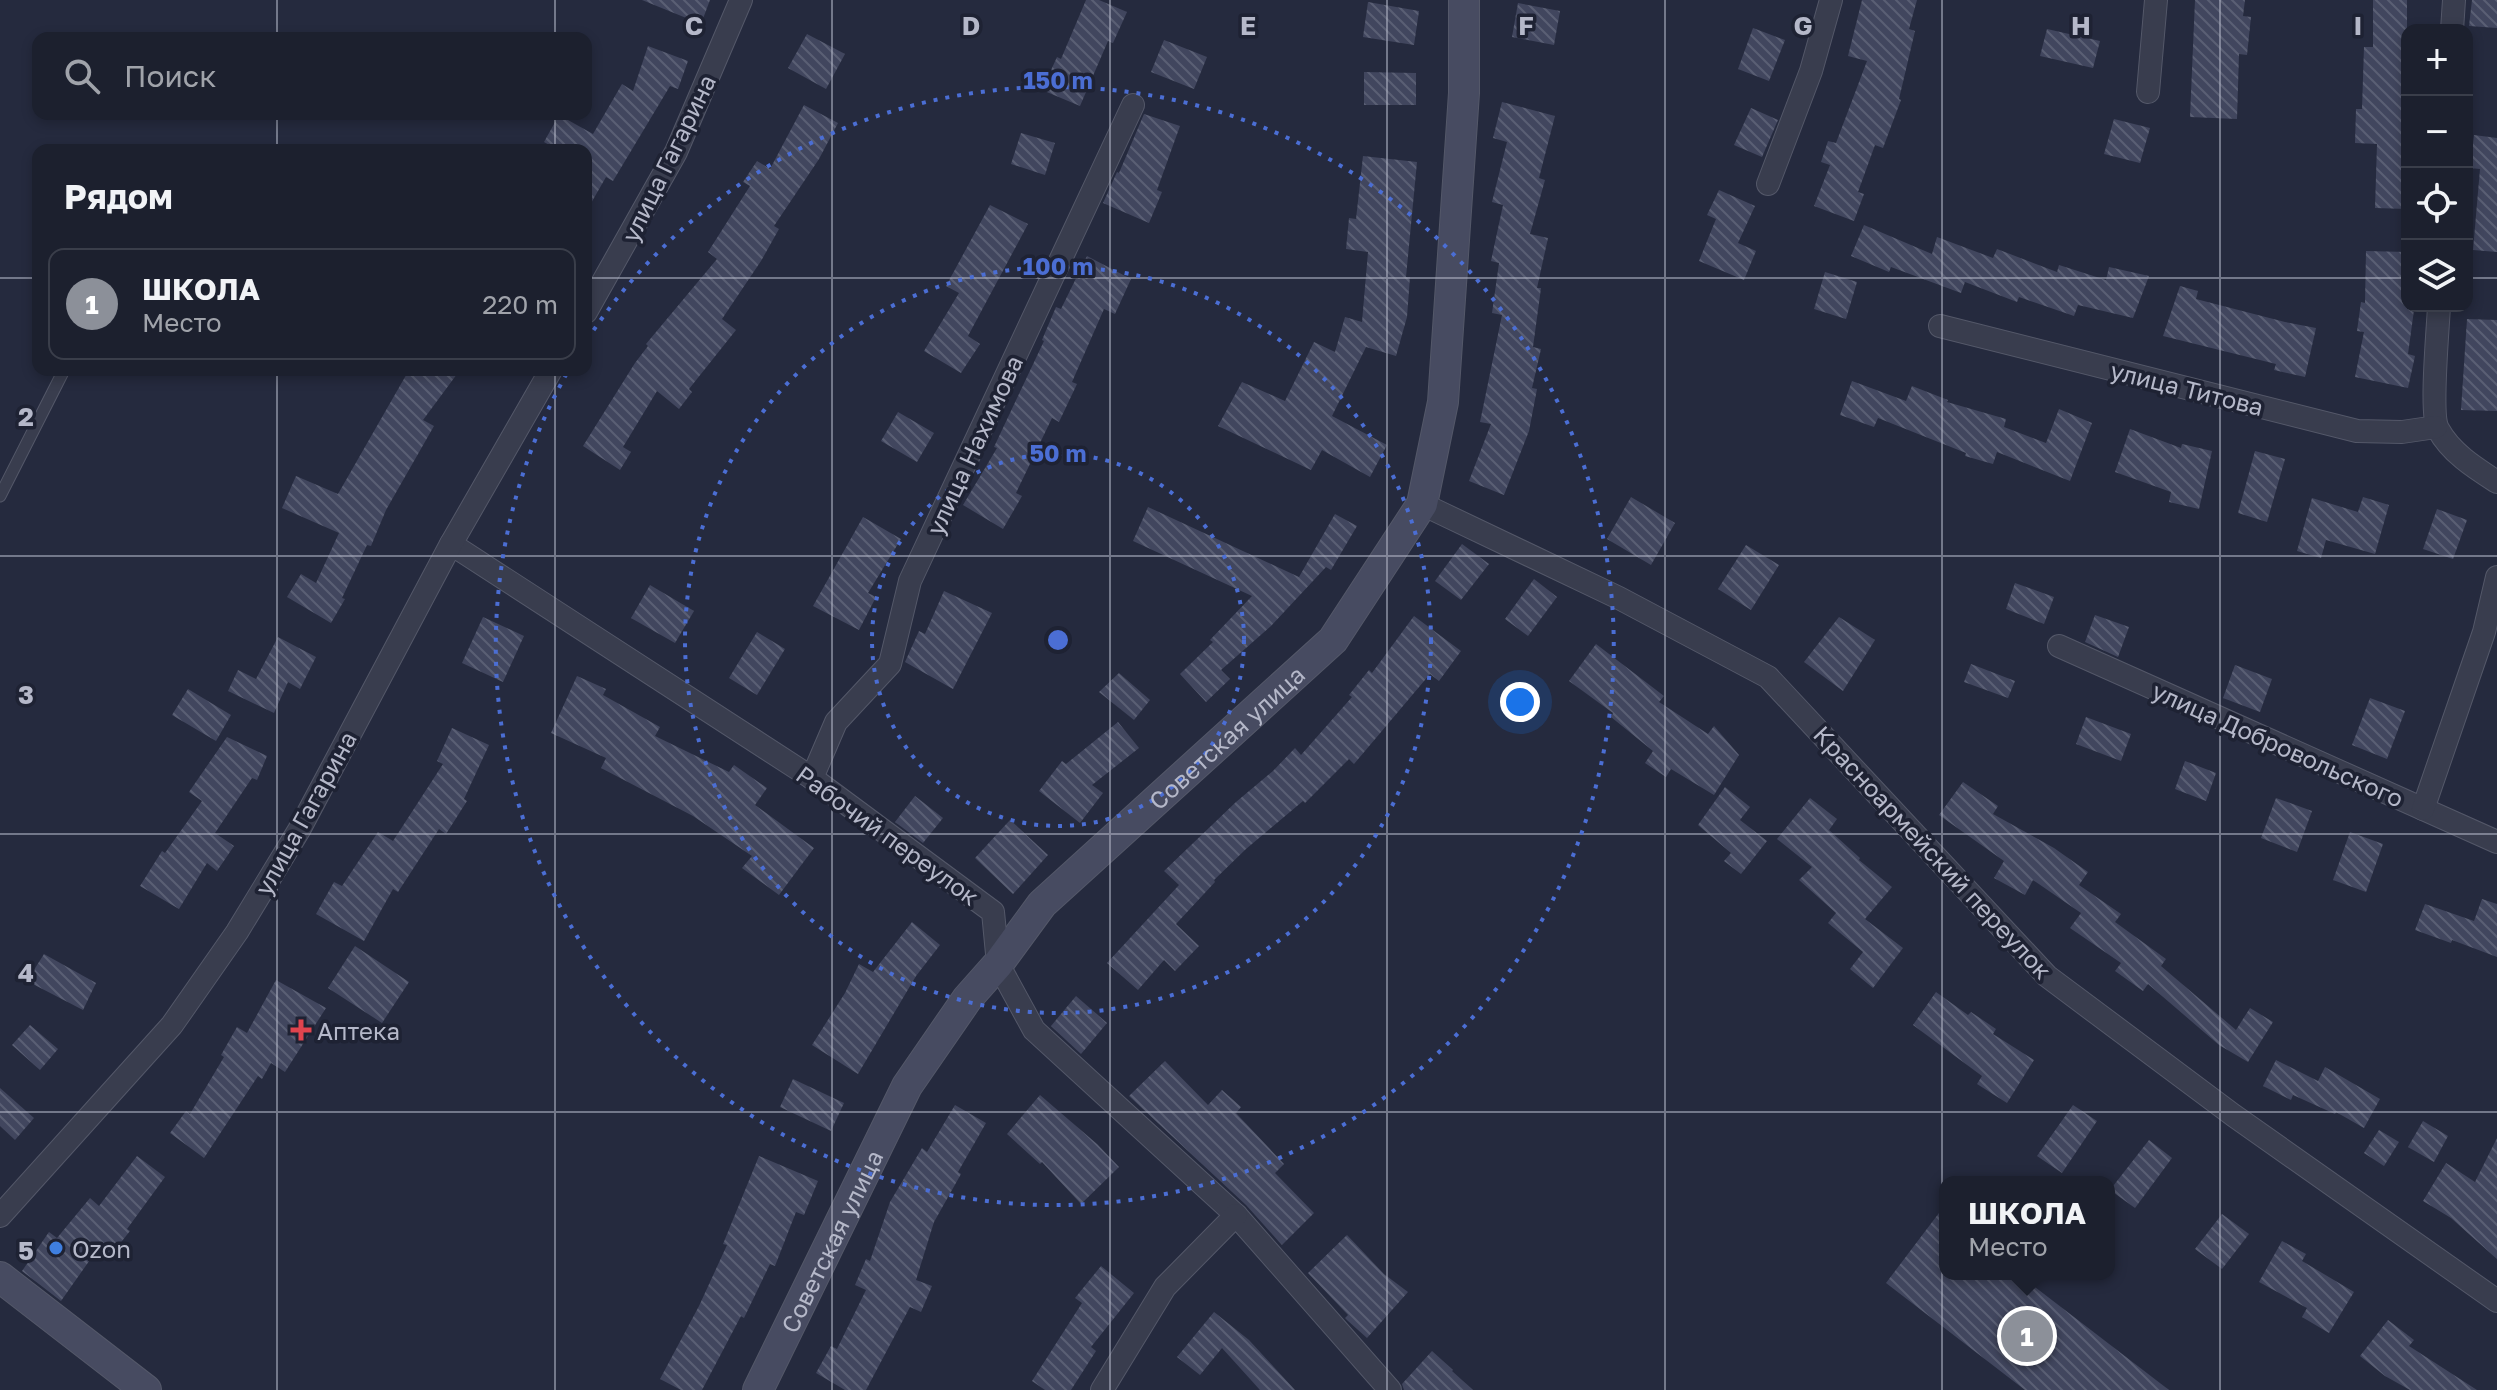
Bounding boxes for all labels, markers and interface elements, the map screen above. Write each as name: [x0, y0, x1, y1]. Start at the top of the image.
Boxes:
text: C: [685, 10, 703, 41]
text: D: [962, 10, 980, 41]
text: E: [1240, 10, 1256, 41]
text: F: [1518, 10, 1534, 41]
text: G: [1793, 10, 1813, 41]
text: H: [2071, 10, 2091, 41]
text: I: [2354, 10, 2362, 41]
map controls: [2401, 24, 2473, 312]
button: +: [2401, 24, 2473, 96]
search box: [32, 32, 592, 120]
icon: search: [60, 54, 104, 98]
text: Поиск: [124, 58, 216, 94]
text: 150 m: [1023, 65, 1093, 94]
street label: улица Гагарина: [615, 70, 721, 246]
button: −: [2401, 96, 2473, 168]
button: locate: [2401, 168, 2473, 240]
text: Рядом: [64, 176, 173, 216]
button: layers: [2401, 240, 2473, 312]
text: 100 m: [1023, 251, 1093, 280]
text: ШКОЛА: [142, 271, 260, 307]
text: 1: [85, 289, 99, 320]
text: 220 m: [482, 289, 558, 320]
text: Место: [142, 307, 222, 338]
street label: улица Нахимова: [920, 351, 1028, 539]
street label: улица Титова: [2107, 355, 2267, 421]
text: 2: [18, 401, 34, 432]
text: 50 m: [1029, 438, 1087, 467]
centre of rings: [1044, 626, 1072, 654]
street label: Советская улица: [1142, 659, 1310, 815]
street label: улица Добровольского: [2148, 675, 2408, 813]
text: 3: [18, 679, 34, 710]
your location: [1500, 682, 1540, 722]
street label: Красноармейский переулок: [1808, 720, 2058, 985]
street label: улица Гагарина: [248, 726, 362, 900]
street label: Рабочий переулок: [791, 759, 985, 911]
text: 4: [18, 957, 34, 988]
place label: Аптека: [317, 1016, 400, 1045]
marker: Аптека: [292, 1021, 310, 1039]
street label: Советская улица: [774, 1145, 888, 1337]
popup: [1939, 1176, 2115, 1280]
text: ШКОЛА: [1968, 1195, 2086, 1231]
text: Место: [1968, 1231, 2048, 1262]
place label: Ozon: [72, 1234, 131, 1263]
text: 5: [18, 1235, 34, 1266]
marker: Ozon: [47, 1239, 65, 1257]
pin: 1: [2001, 1306, 2053, 1366]

